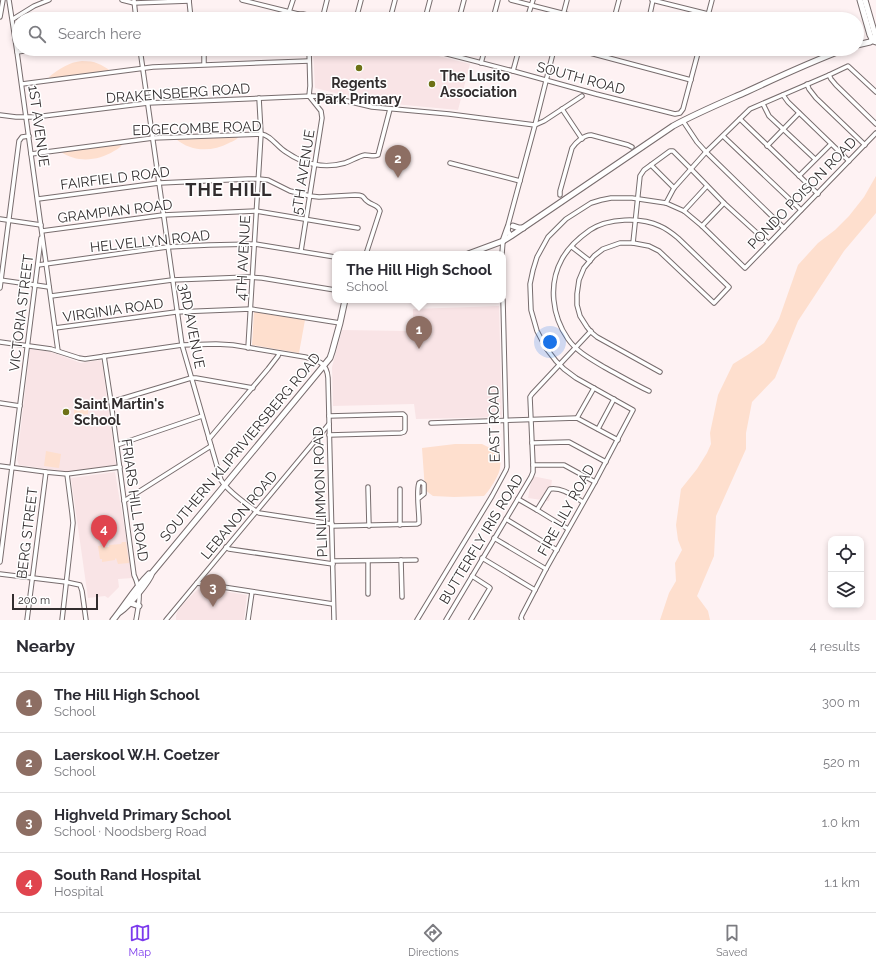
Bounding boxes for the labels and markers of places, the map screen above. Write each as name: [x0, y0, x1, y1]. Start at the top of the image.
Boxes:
marker: Regents Park Primary: [354, 63, 364, 73]
place label: The Lusito Association: [440, 68, 517, 100]
place label: Regents Park Primary: [316, 75, 402, 107]
marker: The Lusito Association: [427, 79, 437, 89]
pin: 2: [385, 145, 411, 178]
pin: 1: [406, 316, 432, 349]
place label: Saint Martin's School: [74, 396, 164, 428]
marker: Saint Martin's School: [61, 407, 71, 417]
pin: 4: [91, 515, 117, 548]
pin: 3: [200, 574, 226, 607]

